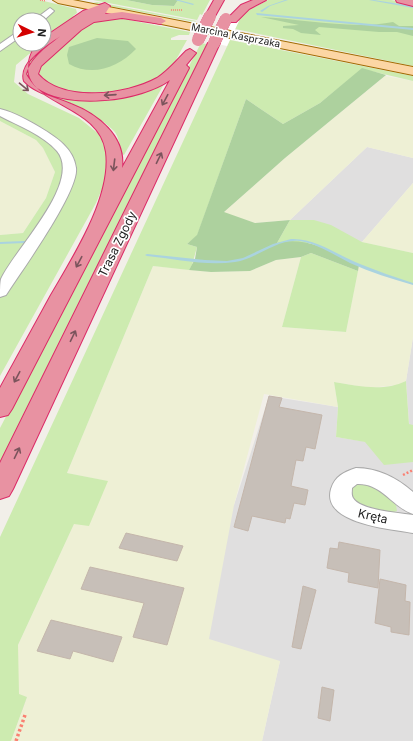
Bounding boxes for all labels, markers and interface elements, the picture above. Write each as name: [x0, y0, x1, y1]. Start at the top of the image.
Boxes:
north arrow: [12, 12, 52, 52]
street label: Marcina Kasprzaka: [190, 20, 282, 50]
text: N: [35, 28, 49, 38]
one-way arrow: [19, 82, 30, 91]
one-way arrow: [104, 92, 117, 99]
one-way arrow: [161, 94, 169, 106]
one-way arrow: [156, 152, 163, 164]
one-way arrow: [110, 158, 118, 171]
street label: Trasa Zgody: [95, 209, 139, 279]
one-way arrow: [74, 256, 82, 268]
one-way arrow: [70, 331, 77, 343]
one-way arrow: [13, 371, 21, 383]
one-way arrow: [14, 448, 21, 460]
street label: Kręta: [357, 505, 389, 527]

